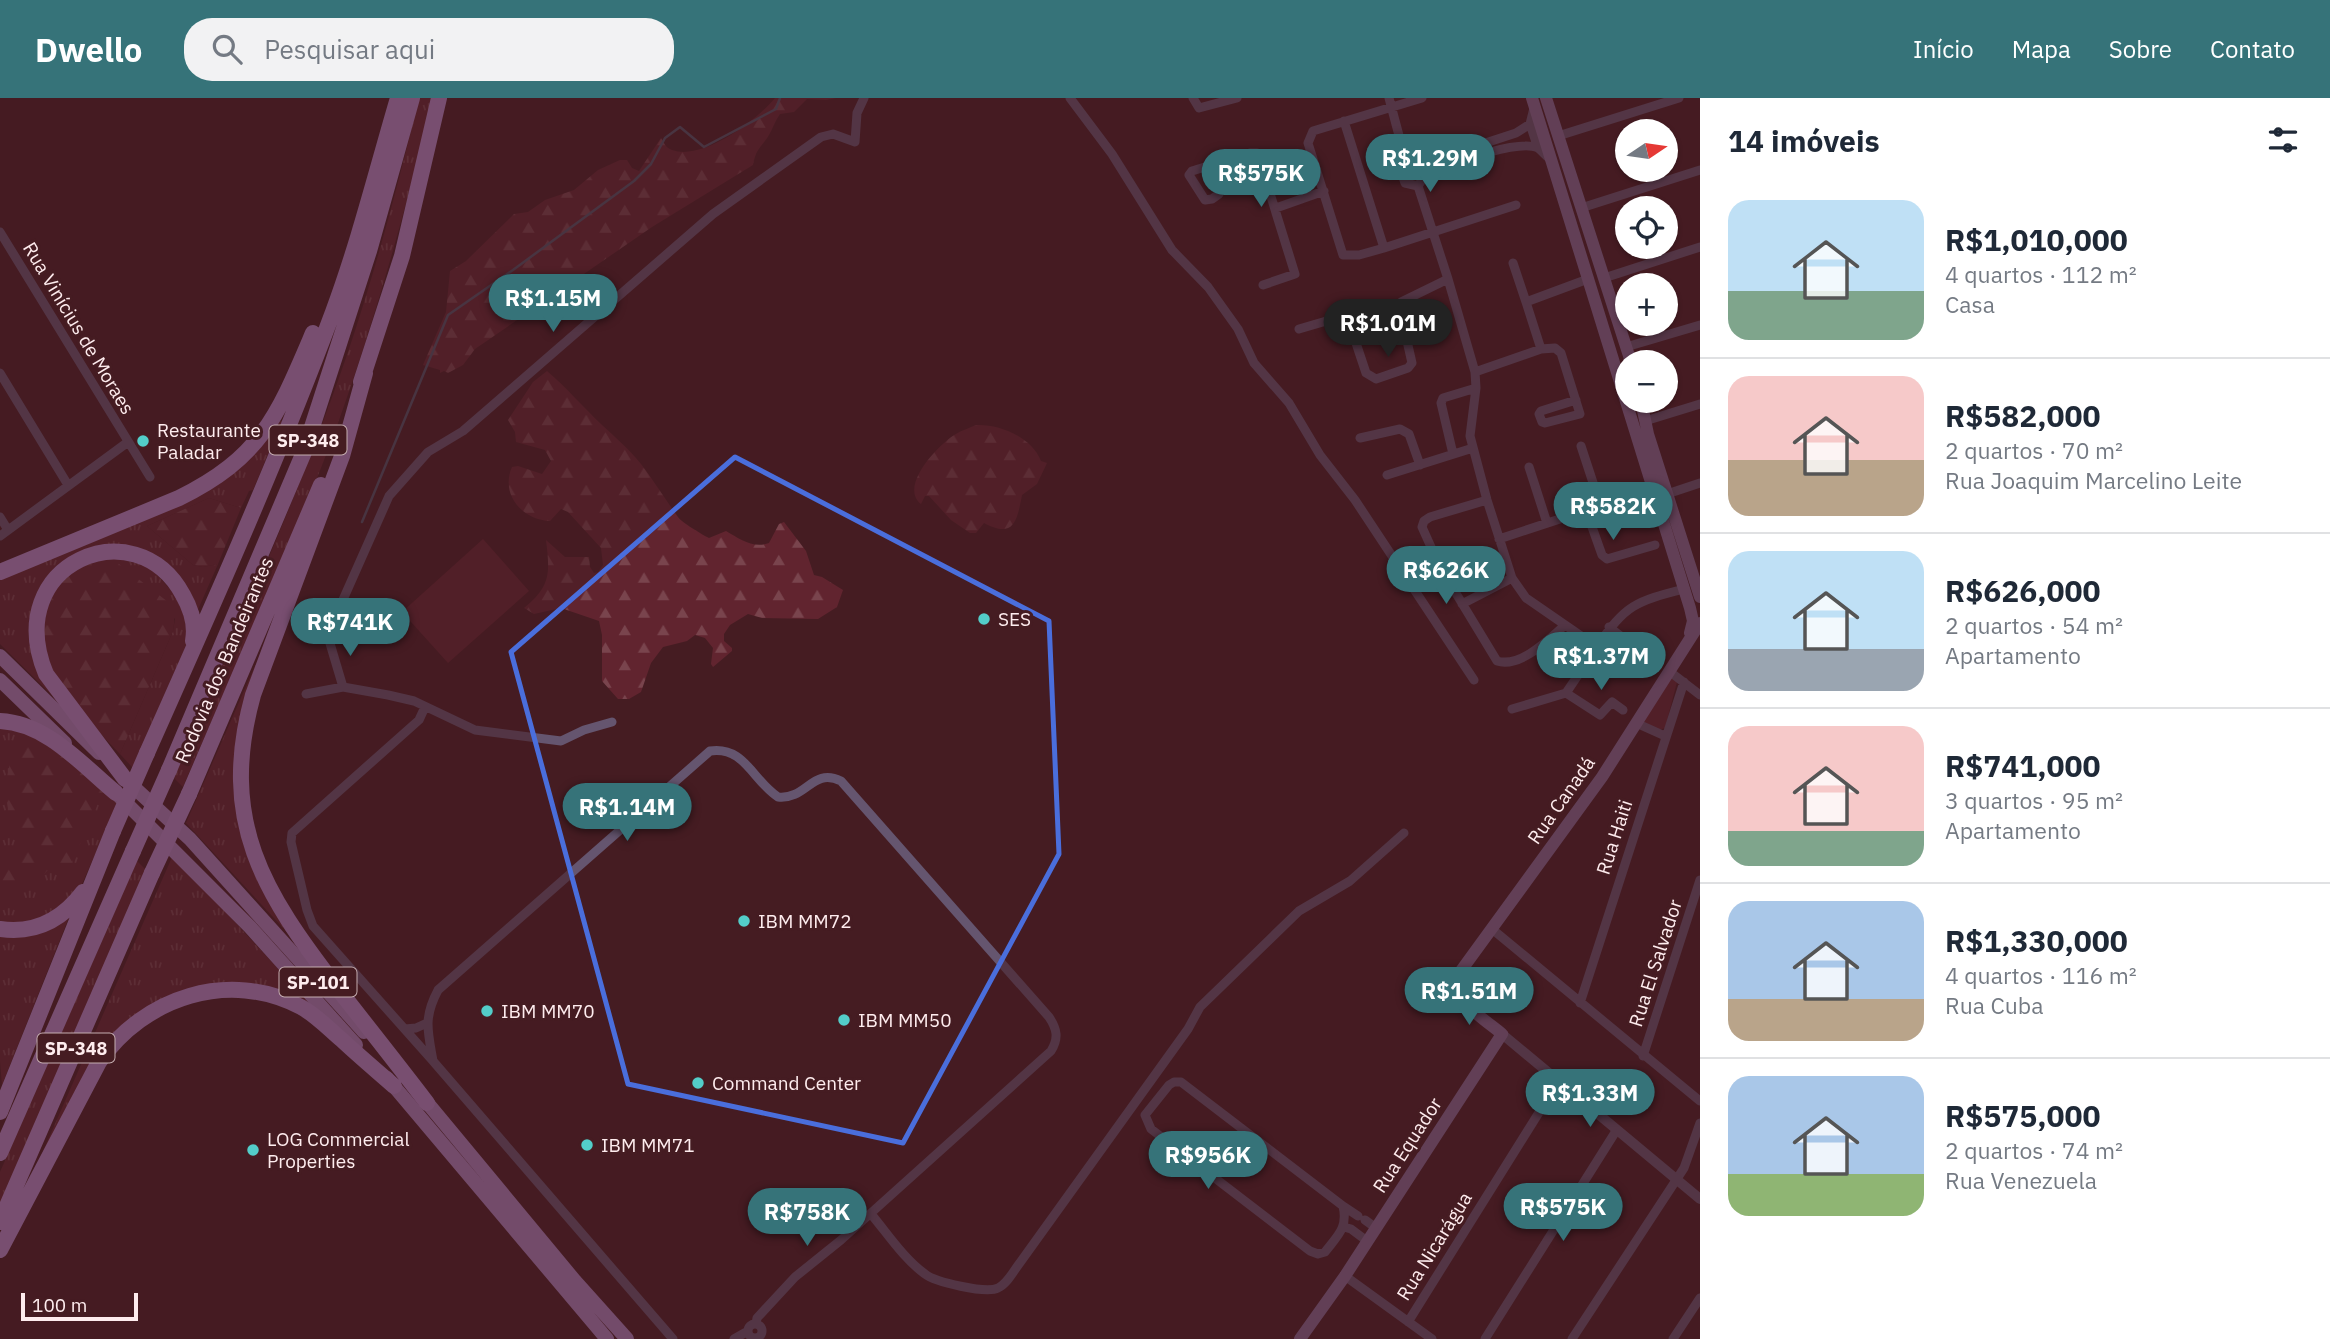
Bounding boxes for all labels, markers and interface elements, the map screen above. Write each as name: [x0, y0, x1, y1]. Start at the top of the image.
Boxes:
search box: [184, 18, 674, 81]
text: Dwello: [35, 28, 142, 71]
icon: search: [208, 30, 246, 68]
text: Pesquisar aqui: [264, 32, 435, 66]
text: Início: [1913, 33, 1974, 65]
text: Mapa: [2012, 33, 2071, 65]
text: Sobre: [2109, 33, 2172, 65]
text: Contato: [2210, 33, 2295, 65]
north arrow: [1615, 119, 1678, 182]
map controls: [1615, 119, 1678, 413]
text: 14 imóveis: [1728, 121, 1880, 160]
icon: filters: [2264, 121, 2302, 159]
pin: R$1.29M: [1365, 134, 1495, 194]
text: R$1.29M: [1382, 142, 1478, 172]
pin: R$575K: [1204, 150, 1318, 209]
text: R$575K: [1218, 157, 1304, 187]
button: locate: [1615, 196, 1678, 259]
text: R$1,010,000: [1945, 220, 2128, 259]
icon: home: [1784, 228, 1868, 312]
street label: Rua Vinícius de Moraes: [18, 237, 140, 419]
text: 4 quartos · 112 m²: [1945, 259, 2137, 289]
button: +: [1615, 273, 1678, 336]
pin: R$1.15M: [488, 274, 618, 334]
text: R$1.15M: [505, 282, 601, 312]
text: Casa: [1945, 289, 1995, 319]
pin: R$1.01M: [1323, 300, 1453, 359]
text: R$1.01M: [1340, 307, 1436, 337]
button: −: [1615, 350, 1678, 413]
text: R$582,000: [1945, 396, 2101, 435]
icon: home: [1784, 404, 1868, 488]
place label: Restaurante Paladar: [157, 418, 261, 464]
road number: SP-348: [270, 426, 346, 454]
marker: Restaurante Paladar: [135, 433, 151, 449]
text: 2 quartos · 70 m²: [1945, 435, 2123, 465]
text: Rua Joaquim Marcelino Leite: [1945, 465, 2242, 495]
pin: R$582K: [1556, 482, 1670, 542]
text: R$582K: [1570, 490, 1656, 520]
pin: R$626K: [1389, 546, 1503, 606]
street label: Rodovia dos Bandeirantes: [170, 553, 278, 767]
text: R$626K: [1403, 554, 1489, 584]
text: R$626,000: [1945, 571, 2101, 610]
icon: home: [1784, 579, 1868, 663]
pin: R$741K: [293, 598, 407, 658]
text: R$741K: [307, 606, 393, 636]
place label: SES: [998, 607, 1031, 631]
text: 2 quartos · 54 m²: [1945, 610, 2123, 640]
marker: SES: [976, 611, 992, 627]
pin: R$1.37M: [1536, 632, 1666, 692]
text: R$1.37M: [1553, 640, 1649, 670]
text: Apartamento: [1945, 640, 2081, 670]
text: R$741,000: [1945, 746, 2101, 785]
street label: Rua Canadá: [1522, 751, 1600, 849]
icon: home: [1784, 754, 1868, 838]
pin: R$1.14M: [562, 784, 692, 843]
text: 3 quartos · 95 m²: [1945, 785, 2123, 815]
text: R$1.14M: [579, 791, 675, 821]
street label: Rua Haiti: [1591, 797, 1637, 877]
text: Apartamento: [1945, 815, 2081, 845]
street label: Rua El Salvador: [1623, 896, 1687, 1030]
place label: IBM MM72: [758, 909, 852, 933]
marker: IBM MM72: [736, 913, 752, 929]
text: R$1,330,000: [1945, 921, 2128, 960]
icon: home: [1784, 929, 1868, 1013]
text: 4 quartos · 116 m²: [1945, 960, 2137, 990]
road number: SP-101: [280, 968, 356, 996]
pin: R$1.51M: [1404, 968, 1534, 1027]
text: R$1.51M: [1421, 975, 1517, 1005]
text: Rua Cuba: [1945, 990, 2043, 1020]
place label: IBM MM70: [501, 999, 595, 1023]
marker: IBM MM70: [479, 1003, 495, 1019]
place label: IBM MM50: [858, 1008, 952, 1032]
marker: IBM MM50: [836, 1012, 852, 1028]
road number: SP-348: [38, 1034, 114, 1063]
pin: R$1.33M: [1525, 1070, 1655, 1129]
place label: Command Center: [712, 1071, 861, 1095]
marker: Command Center: [690, 1075, 706, 1091]
text: R$1.33M: [1542, 1077, 1638, 1107]
street label: Rua Equador: [1367, 1093, 1447, 1197]
text: R$575,000: [1945, 1096, 2101, 1135]
icon: home: [1784, 1104, 1868, 1188]
place label: LOG Commercial Properties: [267, 1127, 410, 1173]
pin: R$956K: [1151, 1132, 1265, 1191]
place label: IBM MM71: [601, 1133, 695, 1157]
text: 2 quartos · 74 m²: [1945, 1135, 2123, 1165]
marker: IBM MM71: [579, 1137, 595, 1153]
text: R$956K: [1165, 1139, 1251, 1169]
marker: LOG Commercial Properties: [245, 1142, 261, 1158]
text: Rua Venezuela: [1945, 1165, 2097, 1195]
pin: R$575K: [1506, 1184, 1620, 1243]
street label: Rua Nicarágua: [1391, 1187, 1477, 1305]
pin: R$758K: [750, 1188, 864, 1248]
text: R$575K: [1520, 1191, 1606, 1221]
text: R$758K: [764, 1196, 850, 1226]
scale bar: [21, 1290, 138, 1322]
text: 100 m: [32, 1293, 87, 1317]

